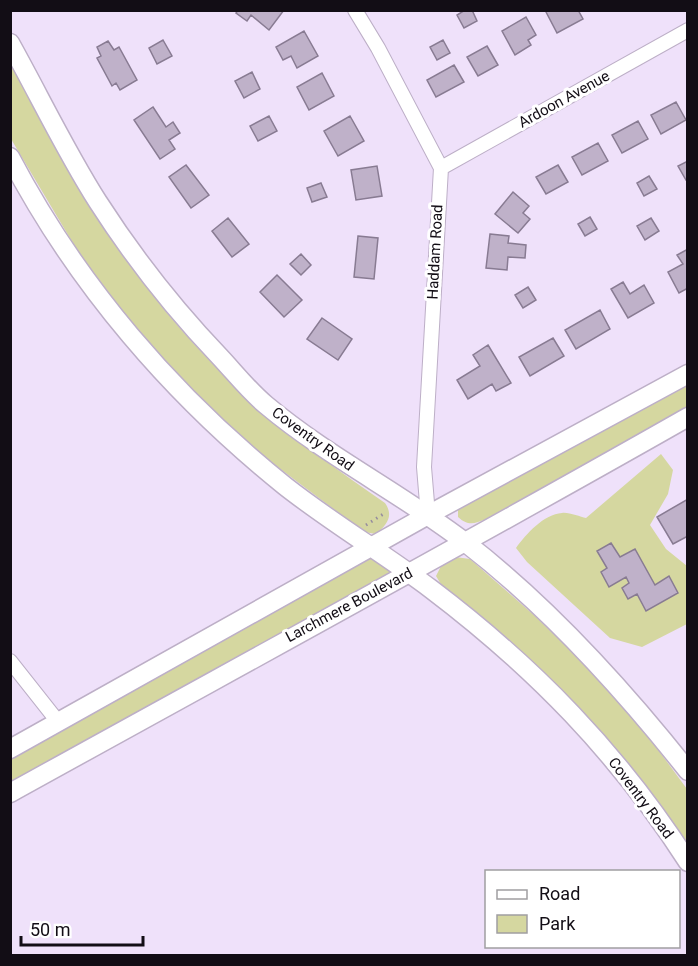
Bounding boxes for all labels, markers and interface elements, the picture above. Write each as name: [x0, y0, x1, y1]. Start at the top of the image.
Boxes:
street label: Ardoon Avenue: [515, 67, 613, 131]
street label: Haddam Road: [424, 204, 446, 300]
street label: Coventry Road: [268, 403, 358, 475]
street label: Larchmere Boulevard: [282, 564, 416, 646]
street label: Coventry Road: [605, 754, 677, 842]
legend: [485, 870, 680, 948]
text: Road: [539, 883, 580, 904]
scale bar: [21, 909, 142, 947]
text: Park: [539, 913, 576, 934]
text: 50 m: [30, 919, 70, 940]

